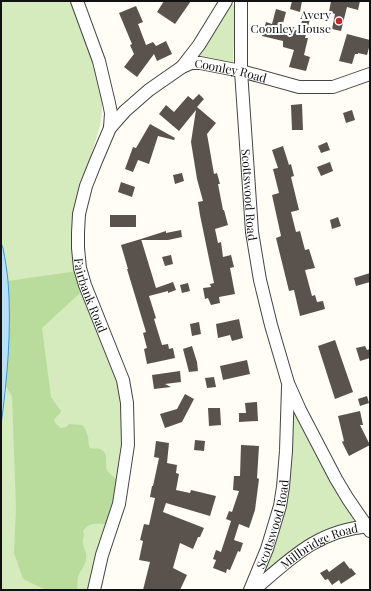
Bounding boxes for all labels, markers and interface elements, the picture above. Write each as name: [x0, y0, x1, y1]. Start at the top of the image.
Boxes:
place label: Avery Coonley House: [251, 6, 331, 36]
marker: Avery Coonley House: [334, 16, 344, 26]
street label: Coonley Road: [194, 55, 269, 86]
street label: Scottswood Road: [238, 148, 261, 242]
street label: Fairbank Road: [71, 257, 111, 335]
street label: Scottswood Road: [252, 479, 292, 571]
street label: Millbridge Road: [277, 520, 359, 572]

